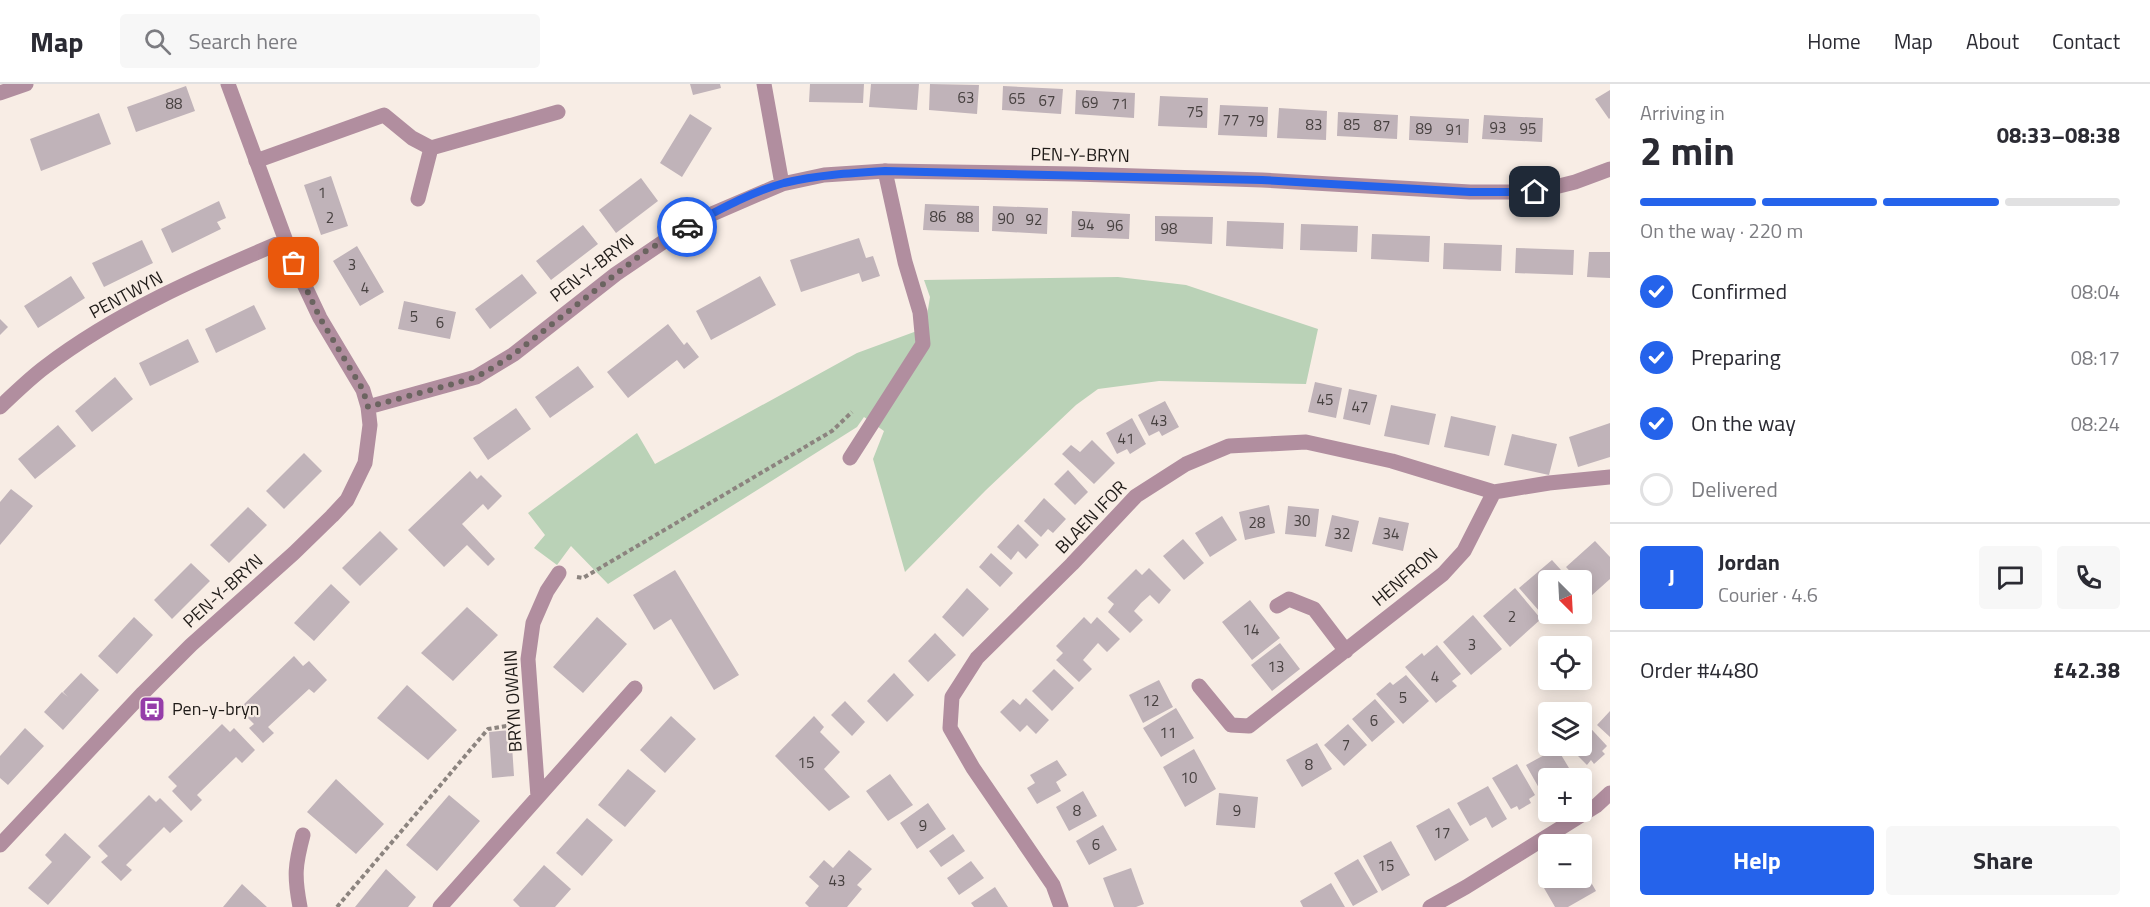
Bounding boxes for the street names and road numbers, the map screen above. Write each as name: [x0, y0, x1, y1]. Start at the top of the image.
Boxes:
street label: PEN-Y-BRYN: [1030, 140, 1130, 169]
street label: PEN-Y-BRYN: [544, 227, 639, 308]
street label: PENTWYN: [84, 264, 167, 325]
street label: BLAEN IFOR: [1049, 474, 1133, 560]
street label: HENFRON: [1366, 541, 1444, 612]
street label: PEN-Y-BRYN: [177, 547, 269, 634]
street label: BRYN OWAIN: [496, 649, 529, 753]

